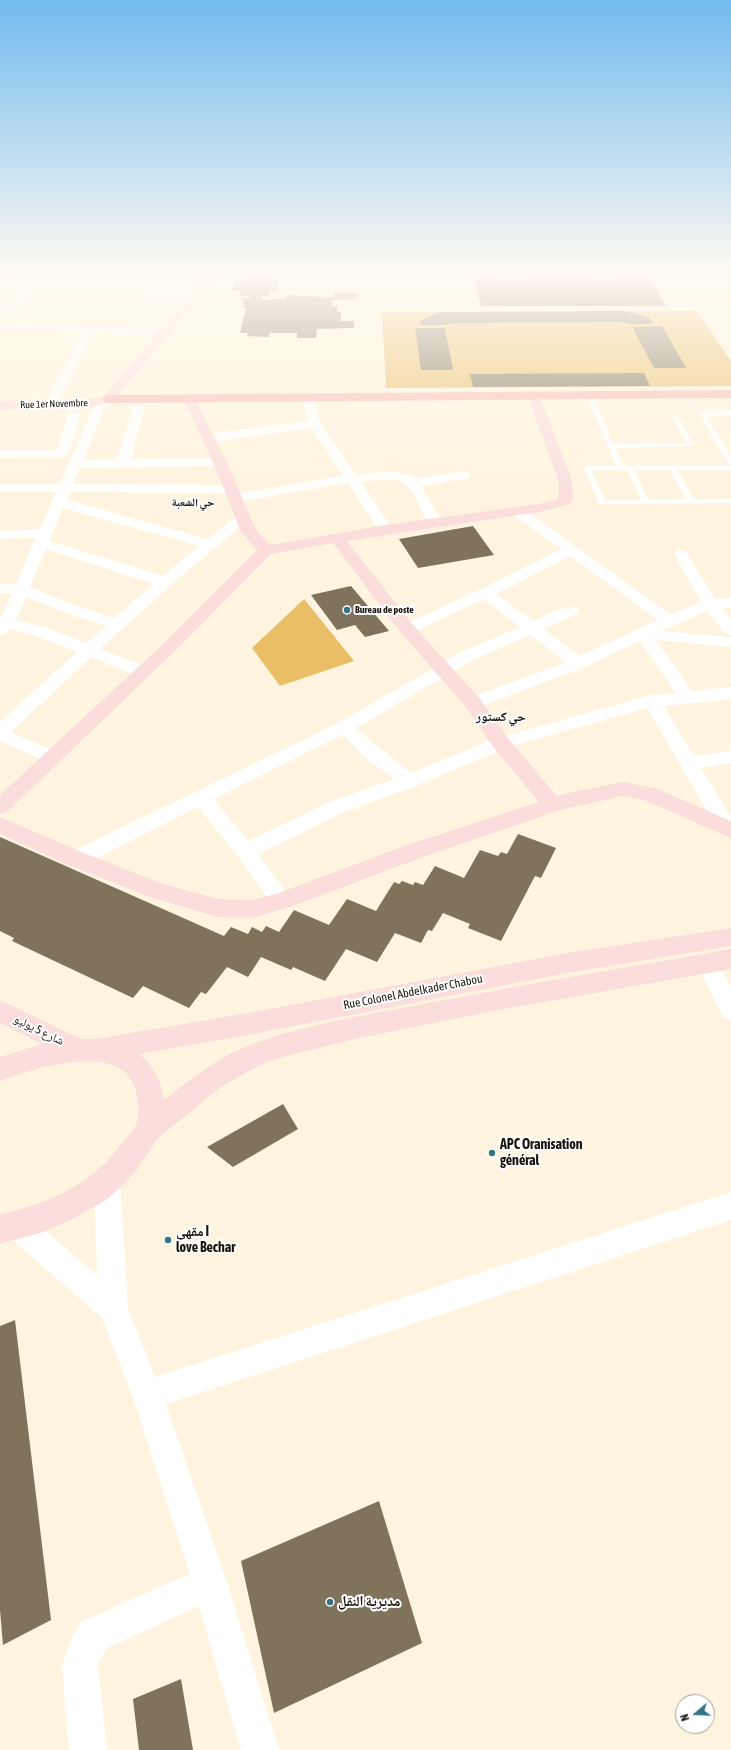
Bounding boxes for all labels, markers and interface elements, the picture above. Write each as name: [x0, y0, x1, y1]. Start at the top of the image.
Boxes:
street label: Rue 1er Novembre: [20, 397, 88, 411]
district label: حي الشعبة: [172, 496, 214, 510]
place label: Bureau de poste: [355, 604, 414, 616]
marker: Bureau de poste: [342, 605, 352, 615]
district label: حي كستور: [476, 709, 526, 725]
street label: Rue Colonel Abdelkader Chabou: [342, 971, 484, 1013]
street label: شارع 5 يوليو: [12, 1012, 66, 1048]
place label: APC Oranisation général: [500, 1137, 583, 1170]
marker: APC Oranisation général: [487, 1148, 497, 1158]
place label: مقهى I love Bechar: [176, 1224, 235, 1256]
marker: مقهى I love Bechar: [163, 1235, 173, 1245]
place label: مديرية النقل: [338, 1594, 400, 1610]
marker: مديرية النقل: [325, 1597, 335, 1607]
north arrow: [675, 1694, 715, 1734]
text: N: [678, 1713, 691, 1723]

